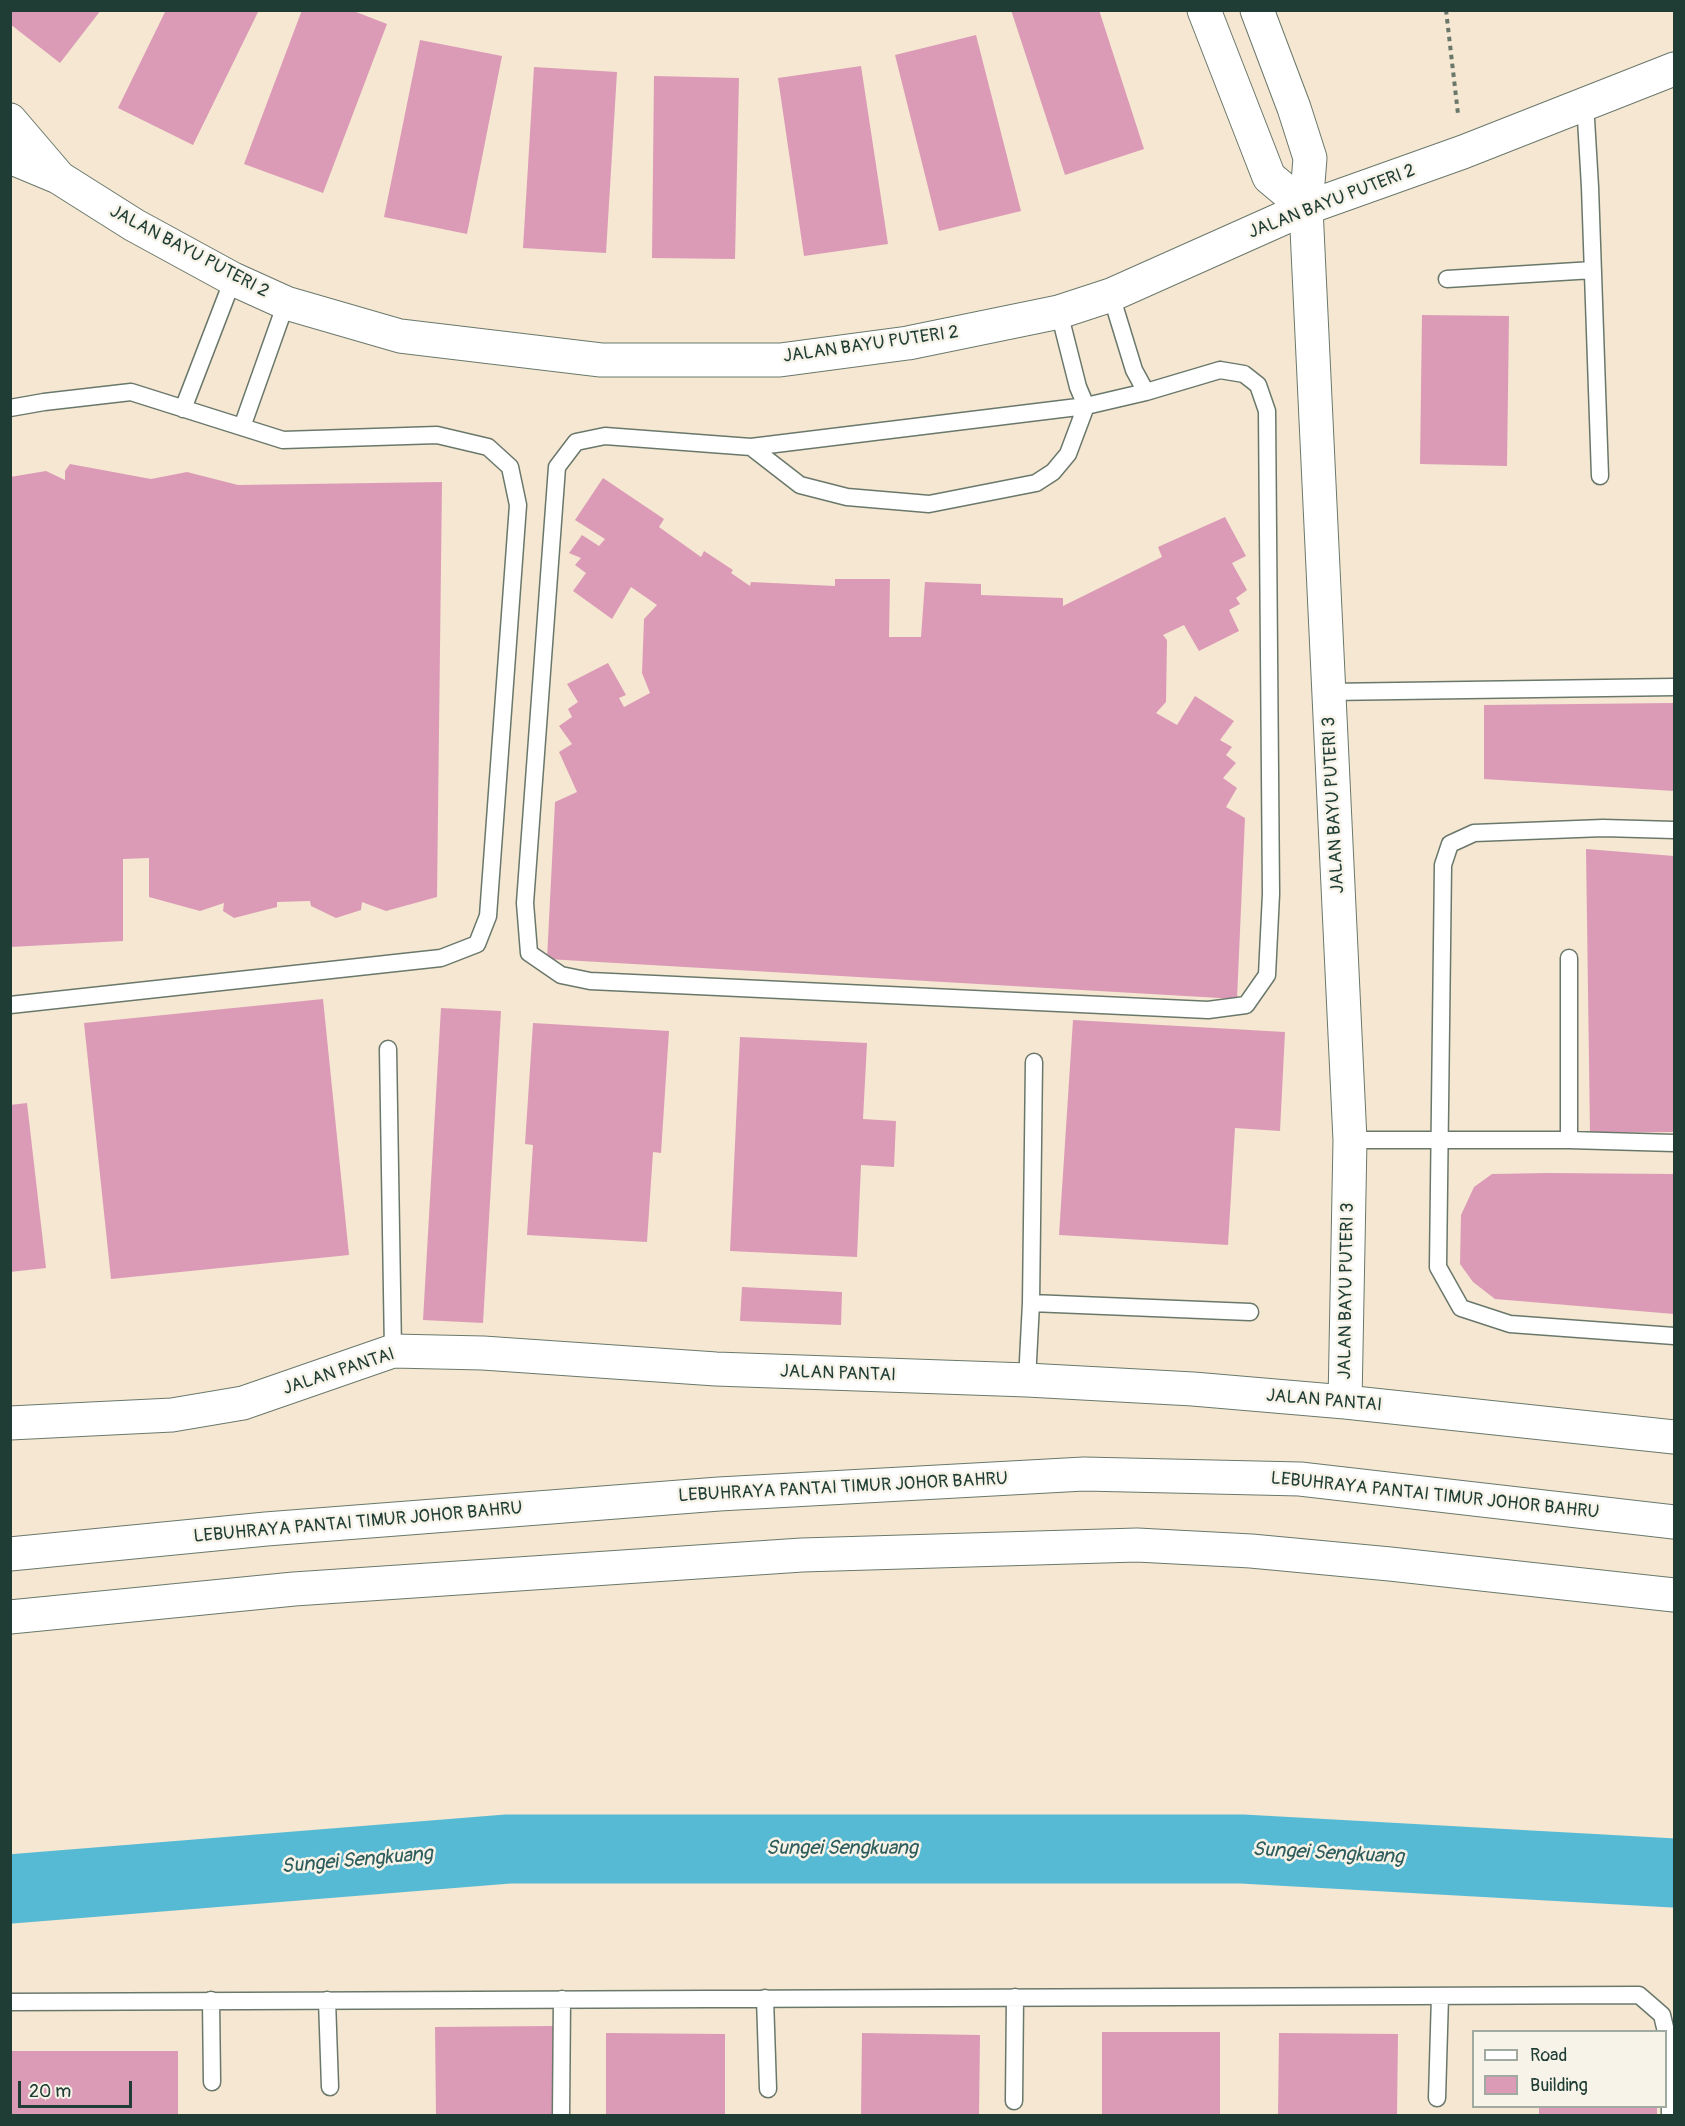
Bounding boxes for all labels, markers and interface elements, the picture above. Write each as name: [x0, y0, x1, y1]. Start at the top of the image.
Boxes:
street label: JALAN BAYU PUTERI 2: [1245, 160, 1419, 244]
street label: JALAN BAYU PUTERI 2: [106, 201, 272, 303]
street label: JALAN BAYU PUTERI 2: [782, 322, 960, 368]
street label: JALAN BAYU PUTERI 3: [1319, 716, 1349, 894]
street label: JALAN BAYU PUTERI 3: [1335, 1202, 1359, 1380]
street label: JALAN PANTAI: [280, 1344, 398, 1400]
street label: JALAN PANTAI: [780, 1361, 896, 1387]
street label: JALAN PANTAI: [1265, 1385, 1383, 1417]
street label: LEBUHRAYA PANTAI TIMUR JOHOR BAHRU: [1270, 1468, 1600, 1524]
street label: LEBUHRAYA PANTAI TIMUR JOHOR BAHRU: [678, 1469, 1008, 1507]
street label: LEBUHRAYA PANTAI TIMUR JOHOR BAHRU: [193, 1498, 523, 1548]
water label: Sungei Sengkuang: [766, 1837, 918, 1861]
water label: Sungei Sengkuang: [1252, 1838, 1404, 1870]
water label: Sungei Sengkuang: [280, 1842, 434, 1880]
legend: [1472, 2030, 1667, 2108]
text: Road: [1530, 2044, 1567, 2067]
scale bar: [21, 2069, 135, 2107]
text: Building: [1530, 2074, 1588, 2097]
text: 20 m: [29, 2080, 71, 2103]

